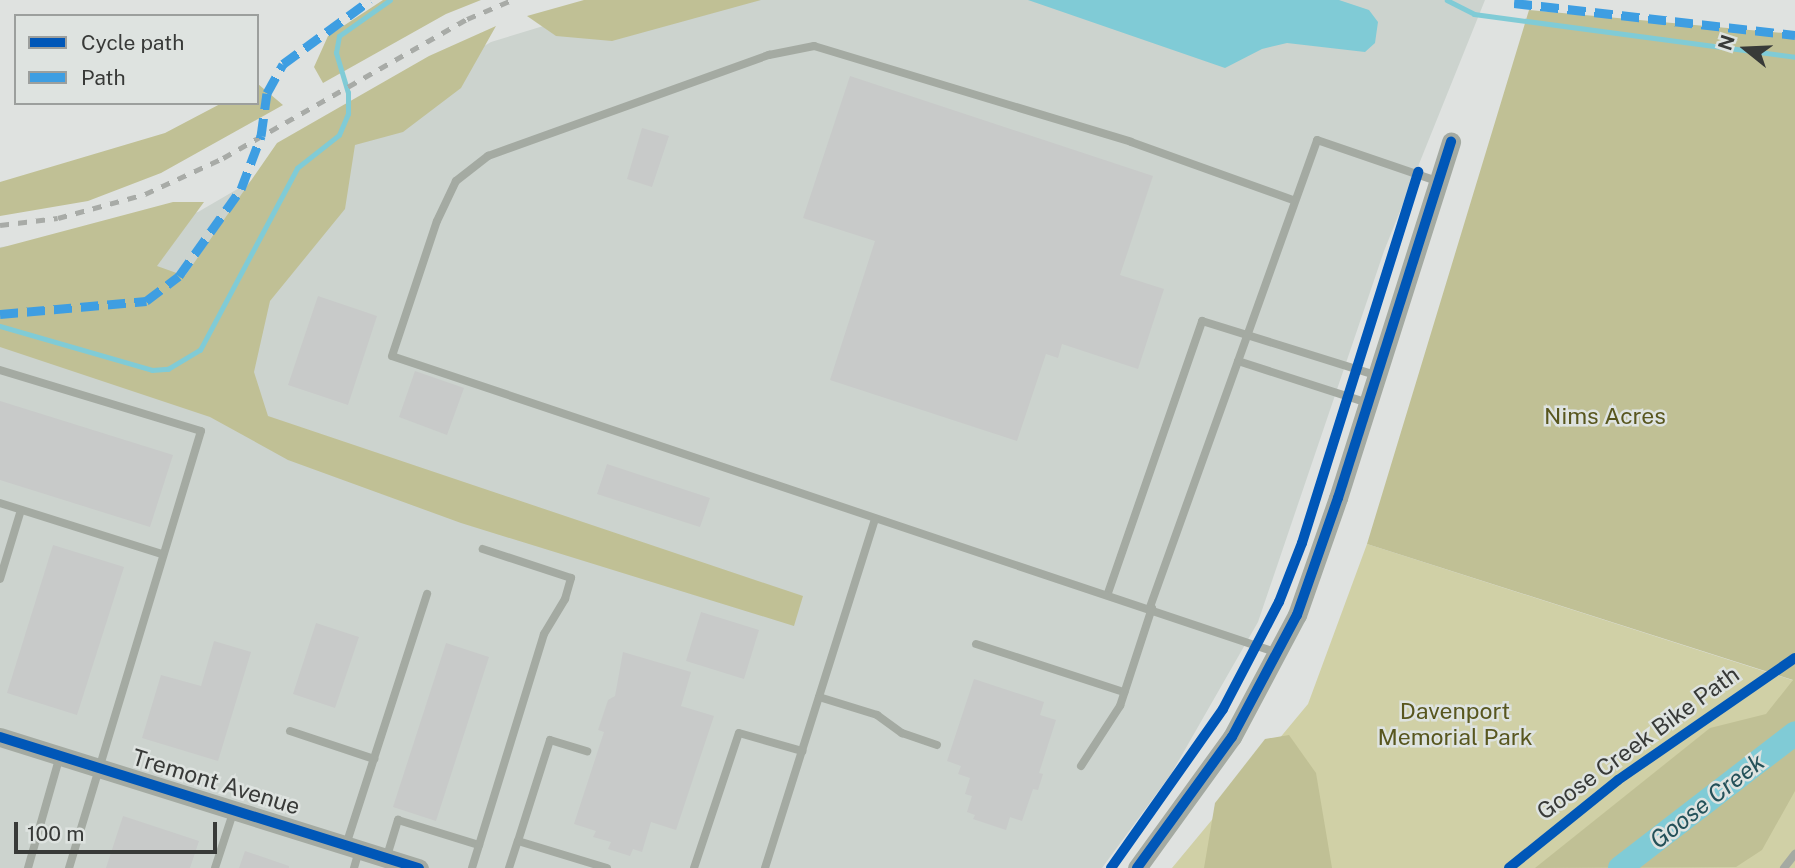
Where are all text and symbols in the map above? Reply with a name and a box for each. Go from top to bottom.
legend [14,14,259,105]
north arrow [1711,14,1781,84]
text: Cycle path [81,30,184,55]
text: N [1713,32,1739,53]
text: Path [81,65,126,90]
park label: Nims Acres [1544,402,1666,430]
street label: Goose Creek Bike Path [1531,660,1745,826]
park label: Davenport Memorial Park [1377,697,1533,751]
street label: Tremont Avenue [129,743,303,821]
water label: Goose Creek [1644,747,1770,855]
scale bar [18,808,220,852]
text: 100 m [27,821,84,846]

